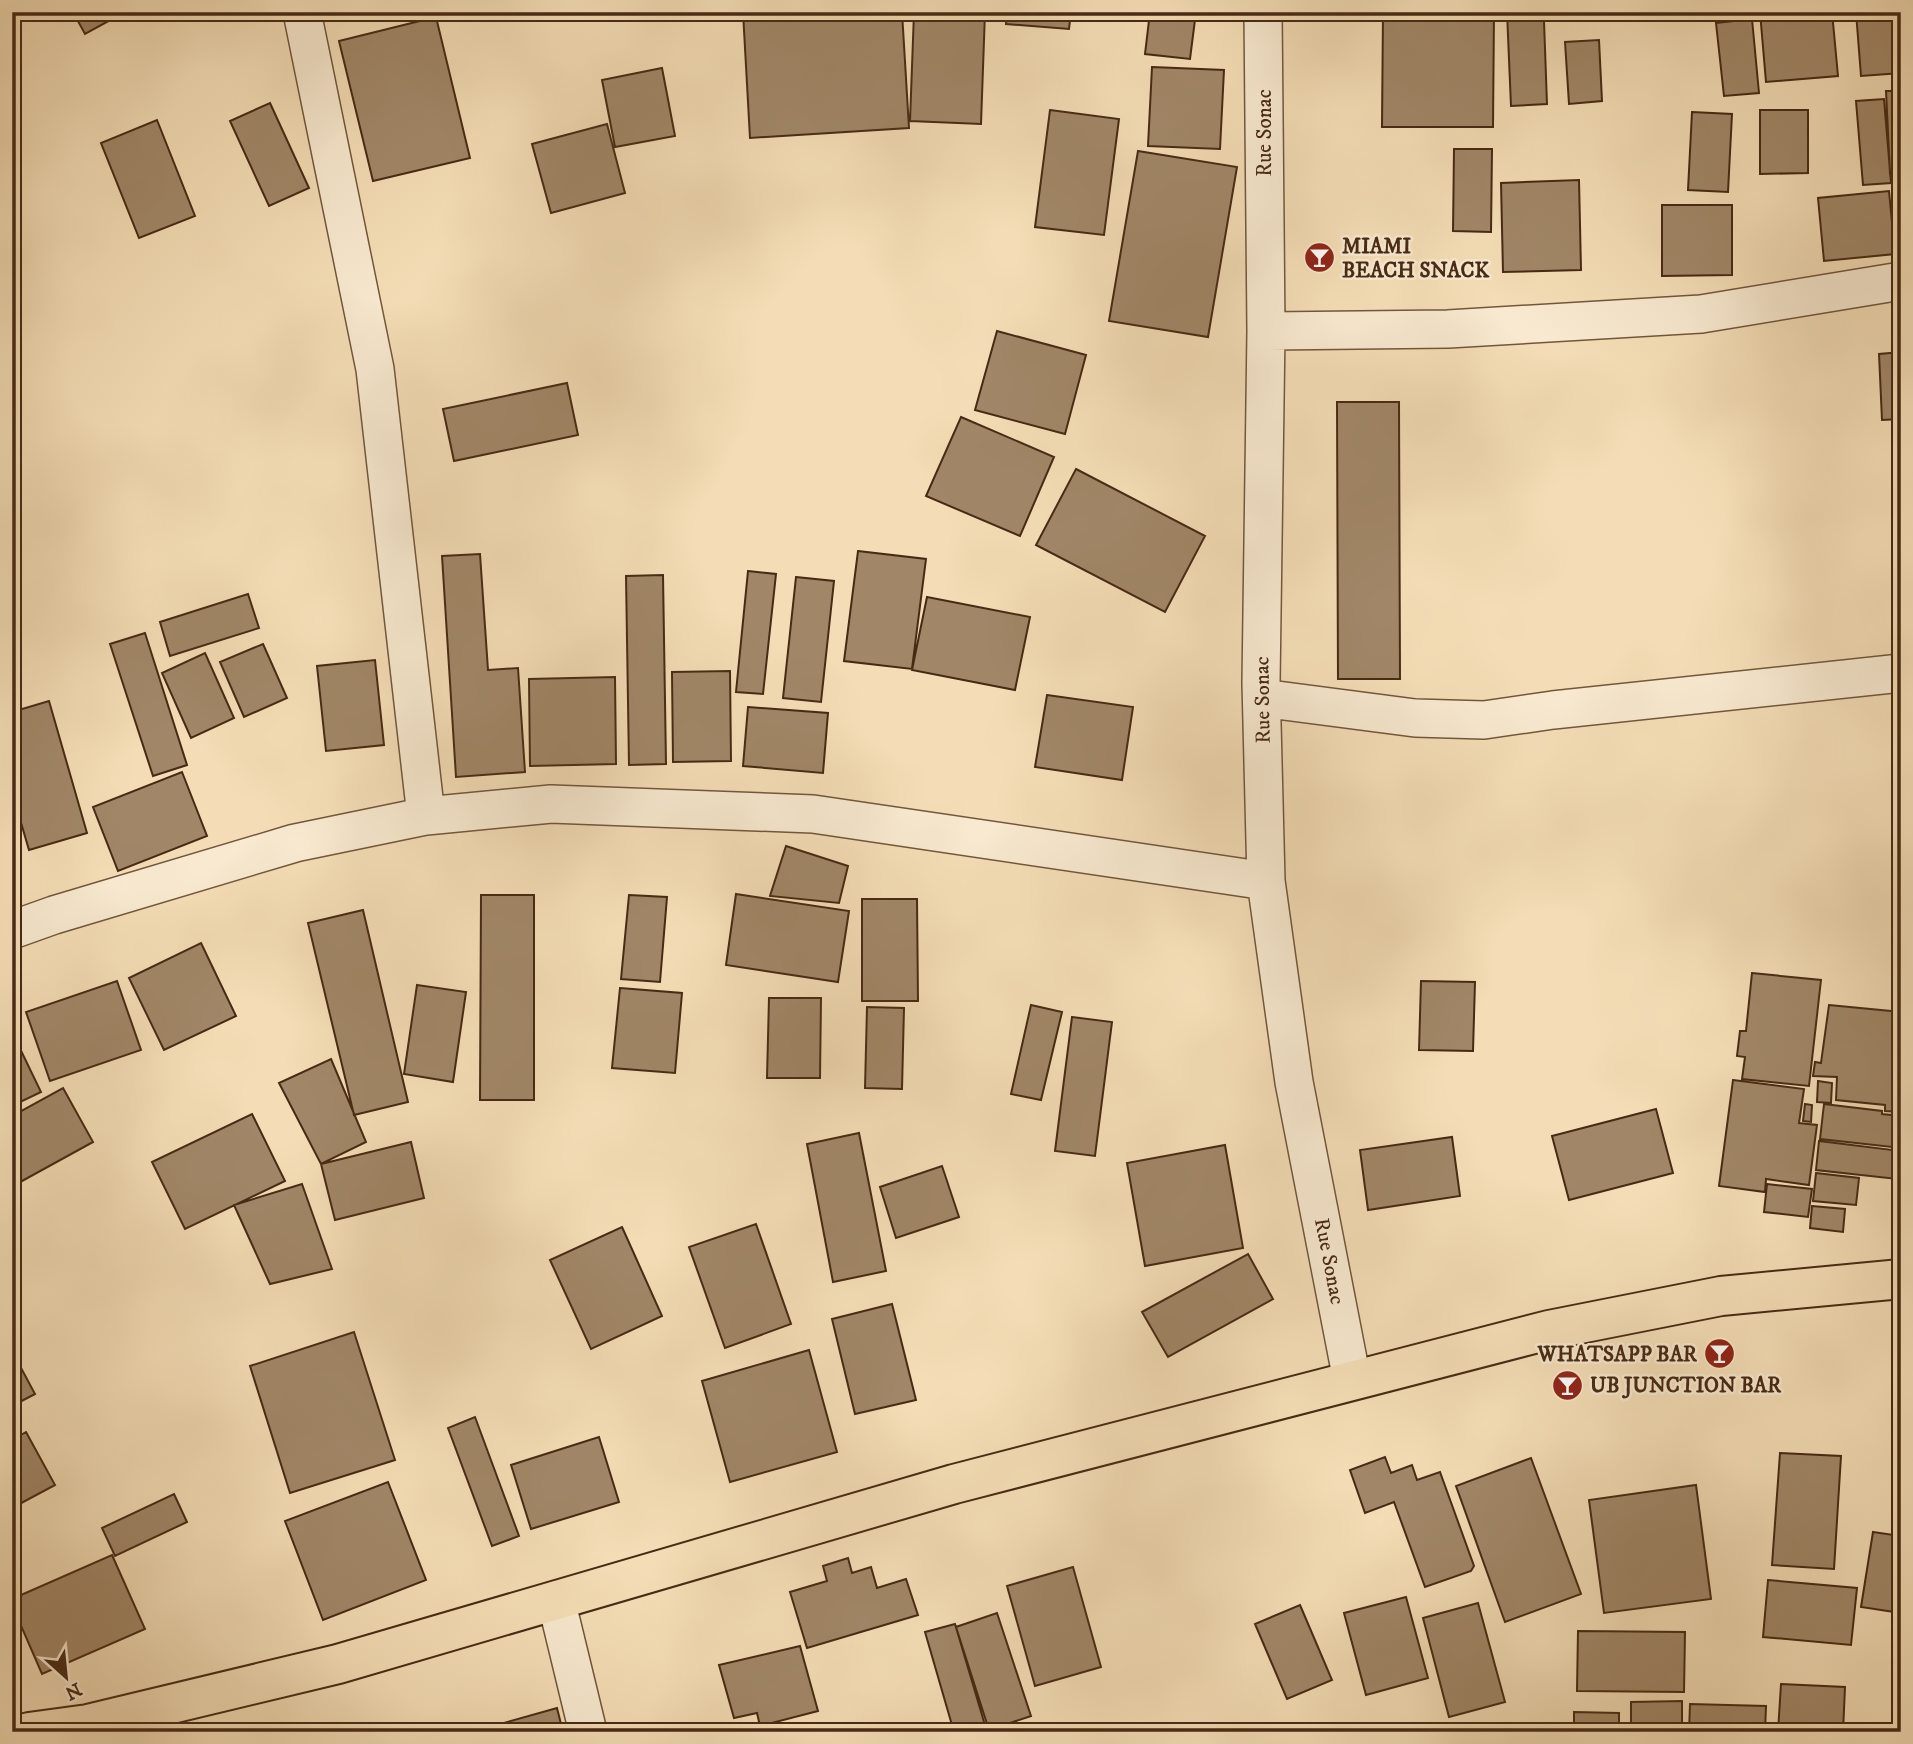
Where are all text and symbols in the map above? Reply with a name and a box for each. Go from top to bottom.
street label: Rue Sonac [1252,89,1278,177]
place label: MIAMI BEACH SNACK [1342,234,1490,284]
bar icon: MIAMI BEACH SNACK [1302,241,1336,275]
street label: Rue Sonac [1249,656,1277,744]
street label: Rue Sonac [1308,1216,1350,1307]
bar icon: WHATSAPP BAR [1703,1337,1737,1371]
place label: WHATSAPP BAR [1537,1342,1698,1368]
bar icon: UB JUNCTION BAR [1550,1368,1584,1402]
place label: UB JUNCTION BAR [1590,1373,1782,1399]
north arrow [32,1642,102,1712]
text: N [61,1677,85,1705]

